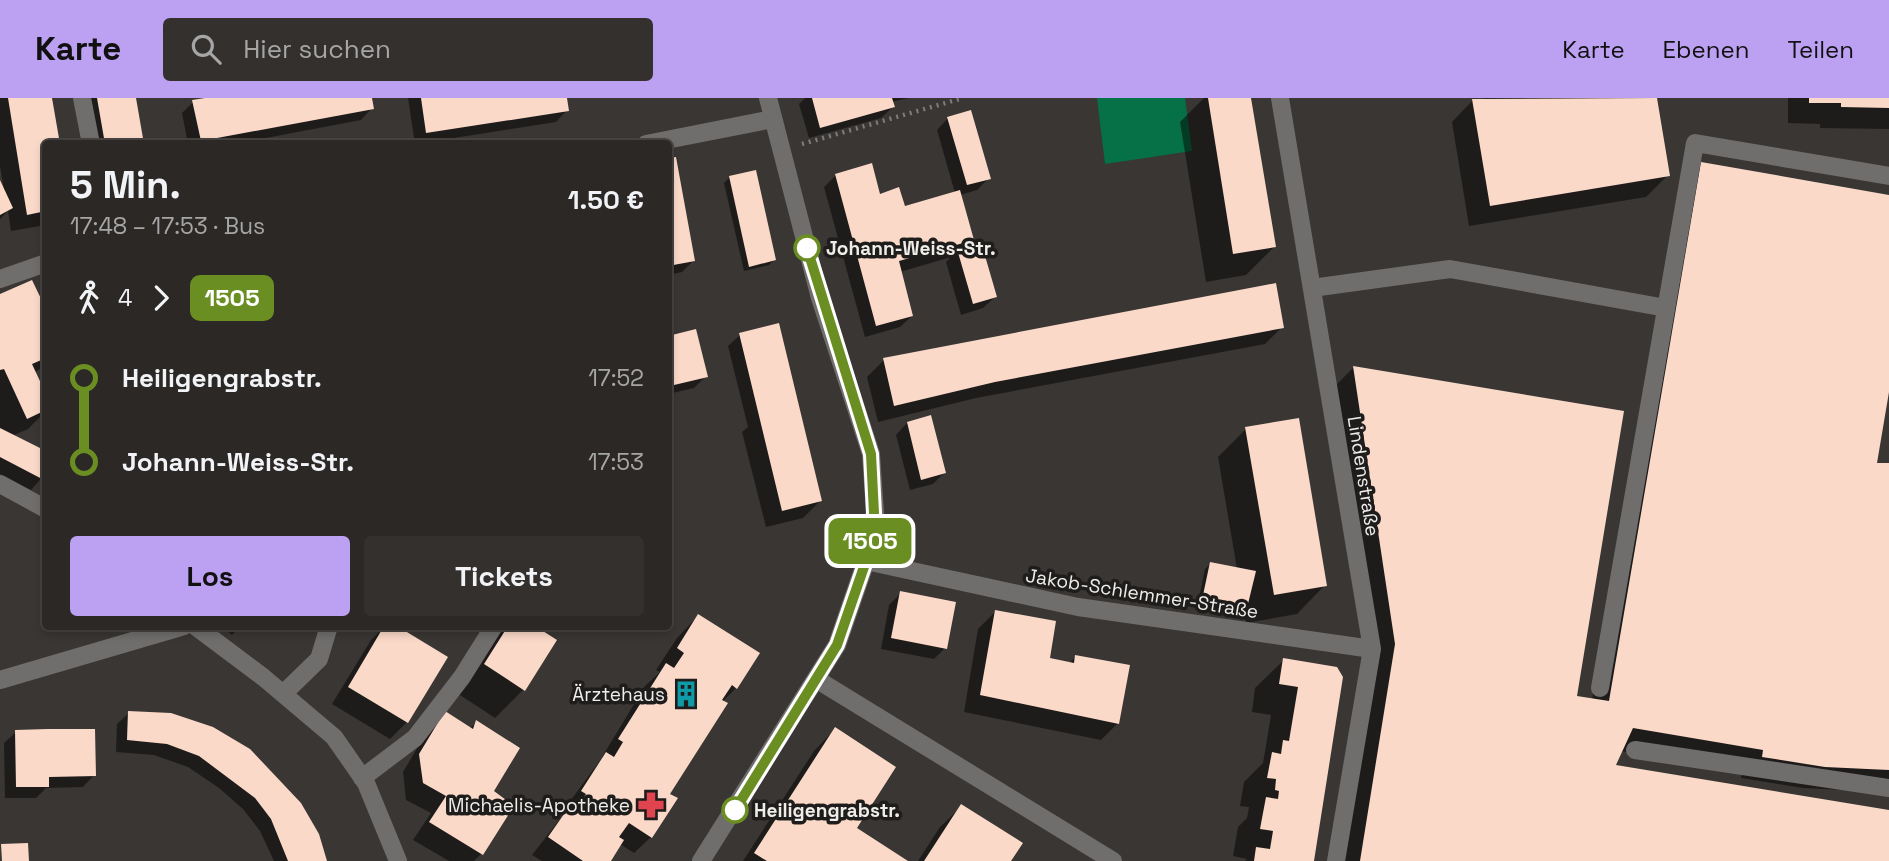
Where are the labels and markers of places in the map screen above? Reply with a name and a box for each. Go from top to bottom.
marker: Johann-Weiss-Str. [794,235,820,261]
place label: Johann-Weiss-Str. [826,236,996,261]
building icon: Ärztehaus [671,679,701,709]
place label: Ärztehaus [572,682,665,707]
pharmacy icon: Michaelis-Apotheke [636,790,666,820]
place label: Michaelis-Apotheke [448,793,630,818]
marker: Heiligengrabstr. [722,797,748,823]
place label: Heiligengrabstr. [754,798,900,823]

